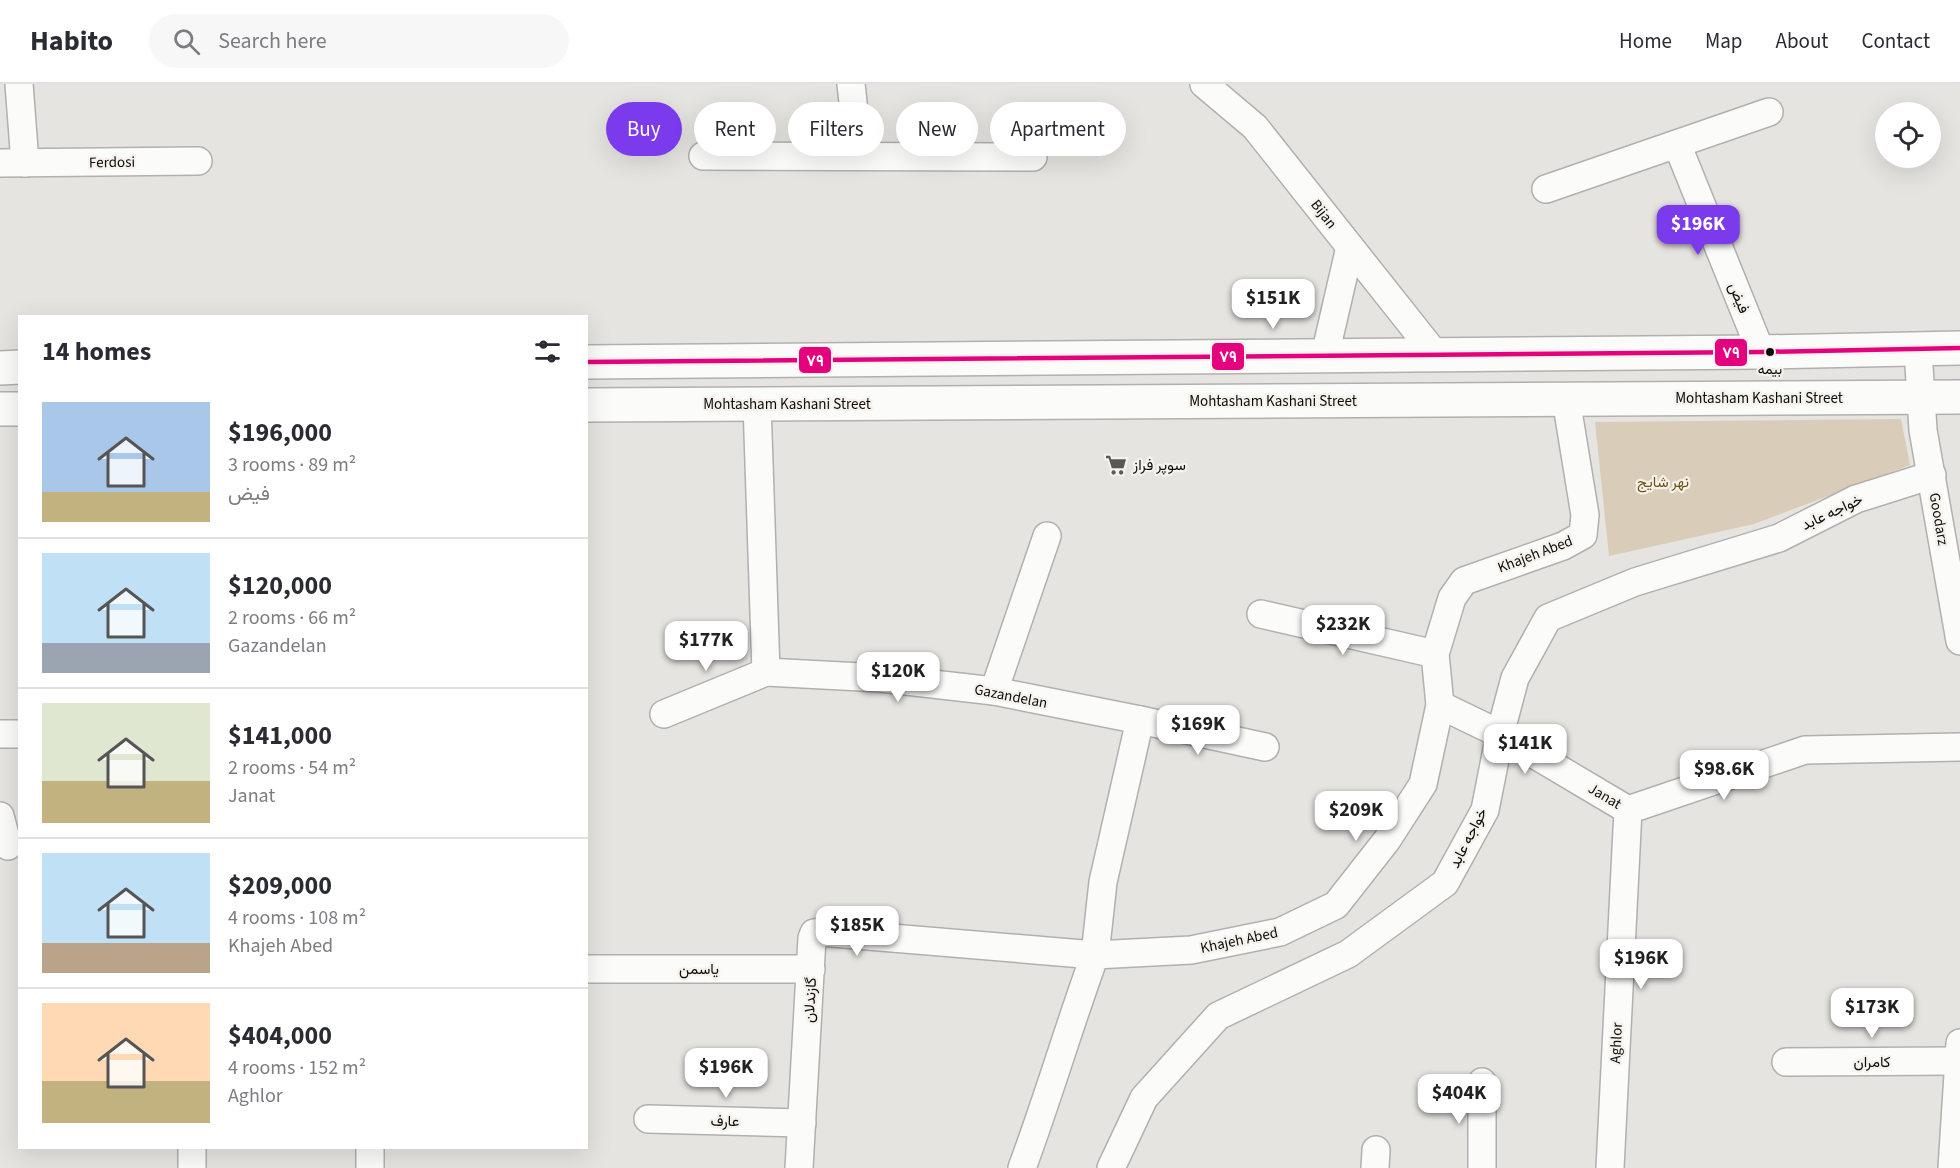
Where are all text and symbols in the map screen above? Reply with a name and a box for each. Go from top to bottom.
search box [149,14,569,68]
text: Habito [30,21,113,61]
icon: search [170,25,203,58]
text: Search here [218,25,327,57]
text: Home [1619,26,1672,56]
text: Map [1705,26,1743,56]
text: About [1776,26,1828,56]
text: Contact [1861,26,1930,56]
chip: Buy [606,102,682,156]
chip: Rent [694,102,776,156]
chip: Filters [788,102,884,156]
chip: New [896,102,978,156]
chip: Apartment [990,102,1126,156]
map controls [1875,102,1941,168]
button: locate [1875,102,1941,168]
street label: Ferdosi [89,152,135,173]
street label: Bijan [1305,195,1342,233]
pin: $196K [1656,205,1740,256]
text: $196K [1671,210,1725,238]
pin: $151K [1231,279,1315,330]
street label: فیض [1723,280,1754,317]
text: $151K [1246,284,1300,312]
text: 14 homes [42,333,151,370]
icon: filters [531,335,564,368]
line badge: ۷۹ [1714,338,1748,367]
line badge: ۷۹ [1211,342,1245,371]
text: ۷۹ [1722,342,1740,364]
line badge: ۷۹ [798,346,832,374]
text: ۷۹ [1219,346,1237,368]
marker: بیمه [1764,346,1776,358]
text: ۷۹ [806,350,824,372]
place label: بیمه [1758,360,1782,380]
street label: Mohtasham Kashani Street [1675,388,1843,409]
street label: Mohtasham Kashani Street [1189,391,1357,412]
street label: Mohtasham Kashani Street [703,394,871,415]
text: $196,000 [228,414,332,451]
icon: home [90,426,162,498]
text: 3 rooms · 89 m² [228,451,356,479]
supermarket icon: سوپر فراز [1104,453,1128,477]
place label: سوپر فراز [1132,455,1186,476]
park label: نهر شایج [1637,472,1689,493]
text: فیض [228,480,270,508]
street label: خواجه عابد [1798,489,1866,536]
street label: Goodarz [1924,491,1953,547]
street label: Khajeh Abed [1495,531,1576,578]
text: $120,000 [228,567,332,604]
icon: home [90,577,162,649]
text: 2 rooms · 66 m² [228,604,356,632]
pin: $232K [1301,605,1385,656]
text: $232K [1316,610,1370,638]
pin: $177K [664,621,748,672]
text: $177K [679,626,733,654]
text: Gazandelan [228,632,327,660]
pin: $120K [856,652,940,703]
text: $120K [871,657,925,685]
street label: Gazandelan [973,679,1049,714]
pin: $169K [1156,705,1240,756]
text: $169K [1171,710,1225,738]
text: $141,000 [228,717,332,754]
pin: $141K [1483,724,1567,775]
icon: home [90,727,162,799]
text: $141K [1498,729,1552,757]
pin: $98.6K [1675,750,1773,801]
text: 2 rooms · 54 m² [228,754,356,782]
text: $98.6K [1694,755,1754,783]
street label: Janat [1584,778,1625,815]
text: Janat [228,782,275,810]
pin: $209K [1314,791,1398,842]
text: $209K [1329,796,1383,824]
street label: خواجه عابد [1444,804,1493,872]
text: $209,000 [228,867,332,904]
icon: home [90,877,162,949]
text: 4 rooms · 108 m² [228,904,366,932]
pin: $185K [815,906,899,957]
text: $185K [830,911,884,939]
street label: Khajeh Abed [1198,922,1280,959]
text: Khajeh Abed [228,932,333,960]
pin: $196K [1599,939,1683,990]
text: $196K [1614,944,1668,972]
street label: یاسمن [679,959,719,980]
street label: گازندلان [799,976,822,1023]
pin: $173K [1830,988,1914,1039]
text: $173K [1845,993,1899,1021]
text: $404,000 [228,1017,332,1054]
street label: Aghlor [1605,1021,1628,1064]
icon: home [90,1027,162,1099]
pin: $196K [684,1048,768,1099]
street label: کامران [1854,1052,1891,1073]
text: $196K [699,1053,753,1081]
text: 4 rooms · 152 m² [228,1054,366,1082]
pin: $404K [1417,1074,1501,1125]
text: $404K [1432,1079,1486,1107]
text: Aghlor [228,1082,283,1110]
street label: عارف [710,1111,740,1132]

